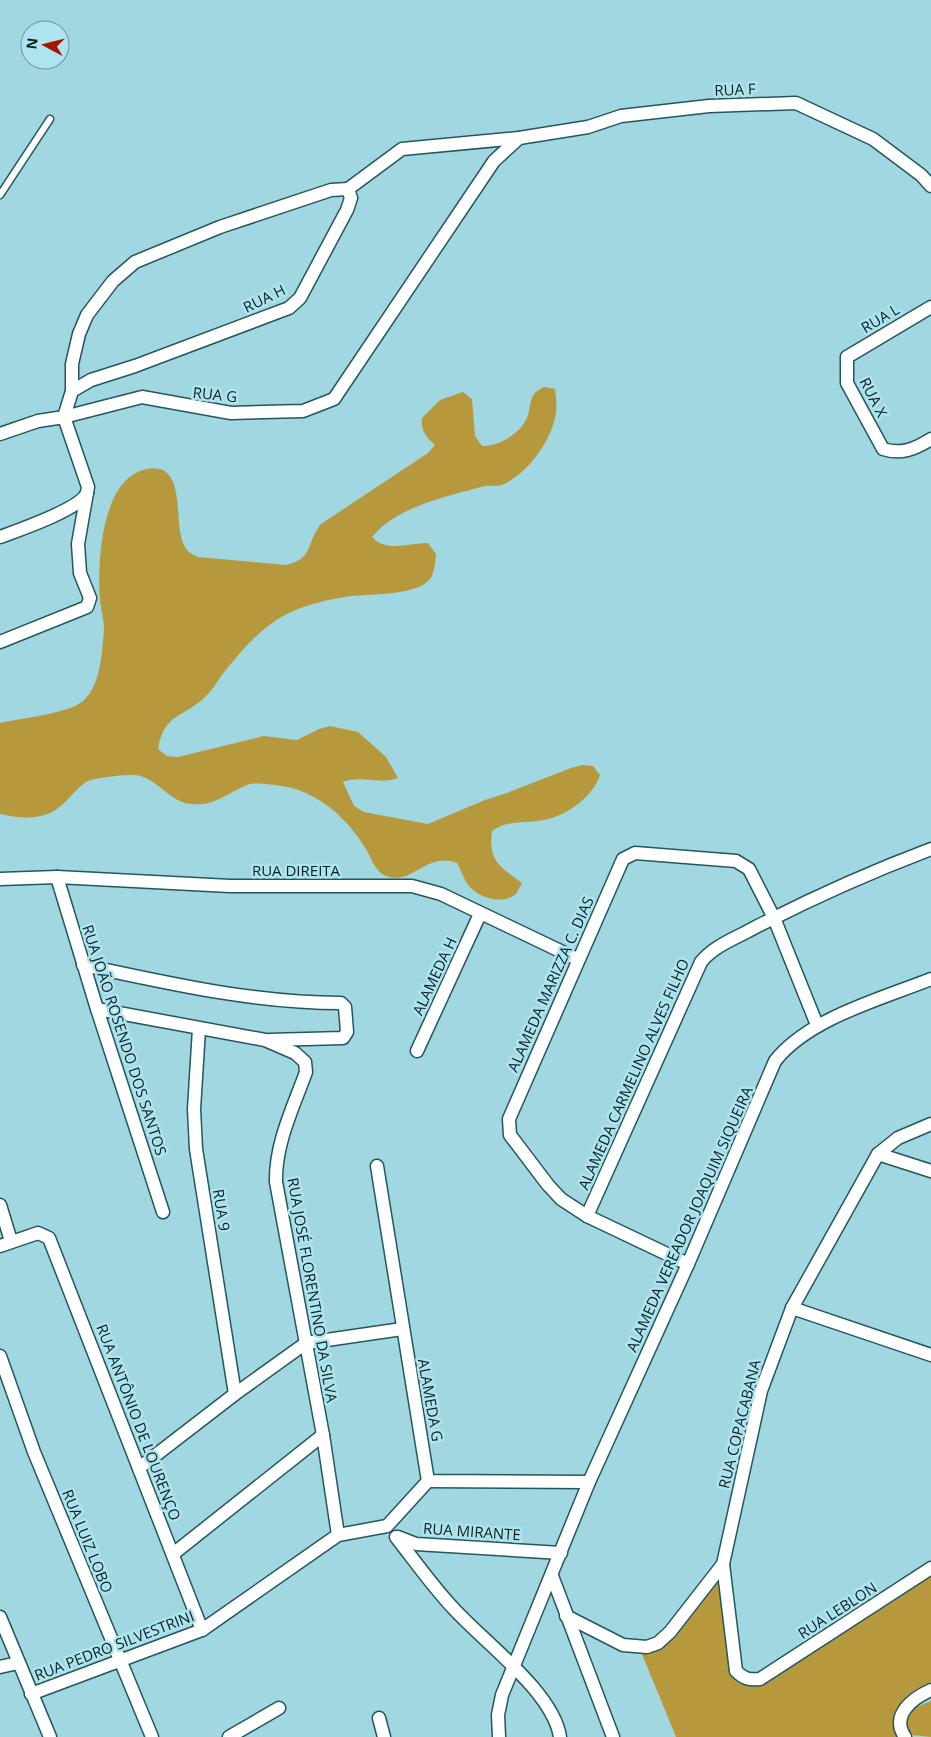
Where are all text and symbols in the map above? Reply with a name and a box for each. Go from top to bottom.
north arrow [20,20,70,70]
text: N [21,37,42,50]
street label: RUA F [714,78,756,100]
street label: RUA H [240,279,288,317]
street label: RUA L [857,299,903,337]
street label: RUA X [855,374,893,421]
street label: RUA G [192,382,238,406]
street label: RUA DIREITA [252,860,341,880]
street label: ALAMEDA MARIZZA C. DIAS [502,893,598,1075]
street label: RUA JOÃO ROSENDO DOS SANTOS [78,922,172,1158]
street label: ALAMEDA H [407,934,461,1018]
street label: ALAMEDA CARMELINO ALVES FILHO [573,955,693,1193]
street label: ALAMEDA VEREADOR JOAQUIM SIQUEIRA [621,1083,757,1355]
street label: RUA JOSÉ FLORENTINO DA SILVA [283,1176,343,1405]
street label: RUA 9 [209,1188,235,1232]
street label: RUA ANTÔNIO DE LOURENÇO [92,1321,186,1523]
street label: ALAMEDA G [414,1357,448,1443]
street label: RUA COPACABANA [713,1357,765,1491]
street label: RUA LUIZ LOBO [58,1486,118,1596]
street label: RUA MIRANTE [422,1518,522,1544]
street label: RUA LEBLON [794,1577,880,1643]
street label: RUA PEDRO SILVESTRINI [31,1605,197,1685]

